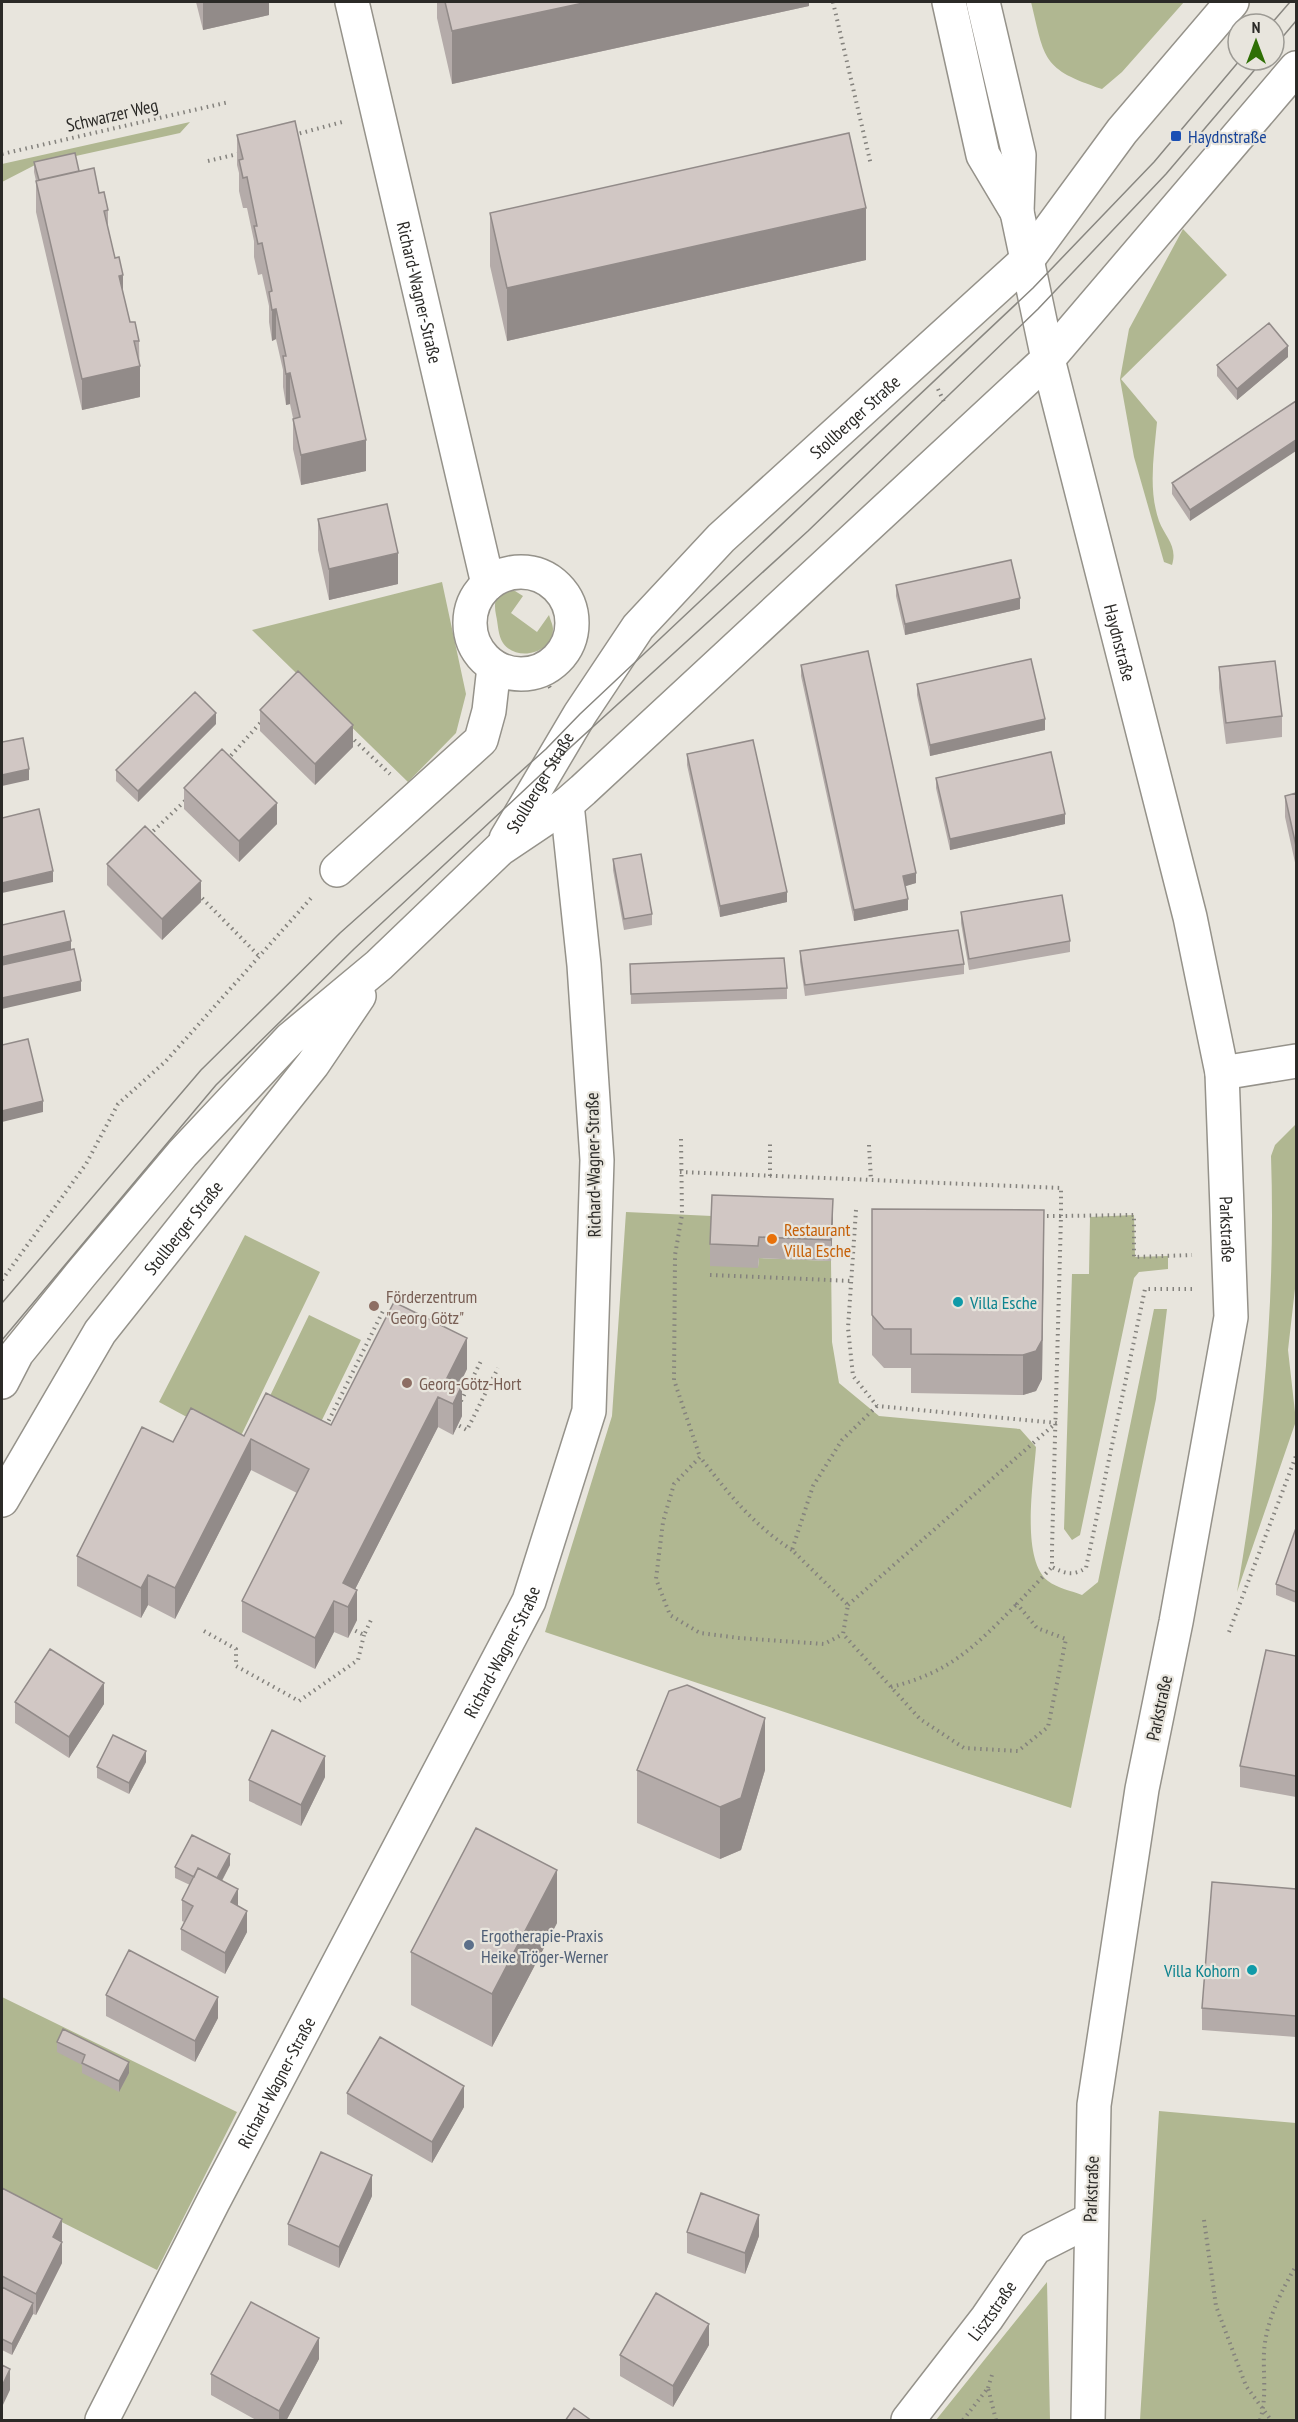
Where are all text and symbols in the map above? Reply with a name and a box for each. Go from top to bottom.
north arrow [1226,12,1286,72]
text: N [1252,17,1260,37]
street label: Schwarzer Weg [64,93,160,137]
place label: Haydnstraße [1188,125,1267,148]
marker: Haydnstraße [1169,129,1183,143]
street label: Richard-Wagner-Straße [392,219,448,365]
street label: Stollberger Straße [805,370,904,463]
street label: Haydnstraße [1099,602,1141,684]
street label: Stollberger Straße [501,727,579,837]
street label: Richard-Wagner-Straße [580,1092,606,1238]
street label: Stollberger Straße [139,1176,228,1279]
street label: Parkstraße [1215,1196,1240,1263]
place label: Restaurant Villa Esche [783,1218,851,1262]
marker: Restaurant Villa Esche [765,1232,779,1246]
place label: Förderzentrum "Georg Götz" [386,1285,477,1329]
place label: Villa Esche [969,1291,1037,1314]
marker: Villa Esche [951,1295,965,1309]
marker: Förderzentrum "Georg Götz" [367,1299,381,1313]
place label: Georg-Götz-Hort [419,1372,521,1395]
marker: Georg-Götz-Hort [400,1376,414,1390]
street label: Richard-Wagner-Straße [458,1583,544,1722]
street label: Parkstraße [1141,1673,1177,1743]
place label: Ergotherapie-Praxis Heike Tröger-Werner [481,1924,608,1968]
marker: Ergotherapie-Praxis Heike Tröger-Werner [462,1938,476,1952]
place label: Villa Kohorn [1163,1959,1240,1982]
marker: Villa Kohorn [1245,1963,1259,1977]
street label: Richard-Wagner-Straße [232,2013,320,2152]
street label: Parkstraße [1078,2156,1104,2222]
street label: Lisztstraße [962,2276,1021,2345]

